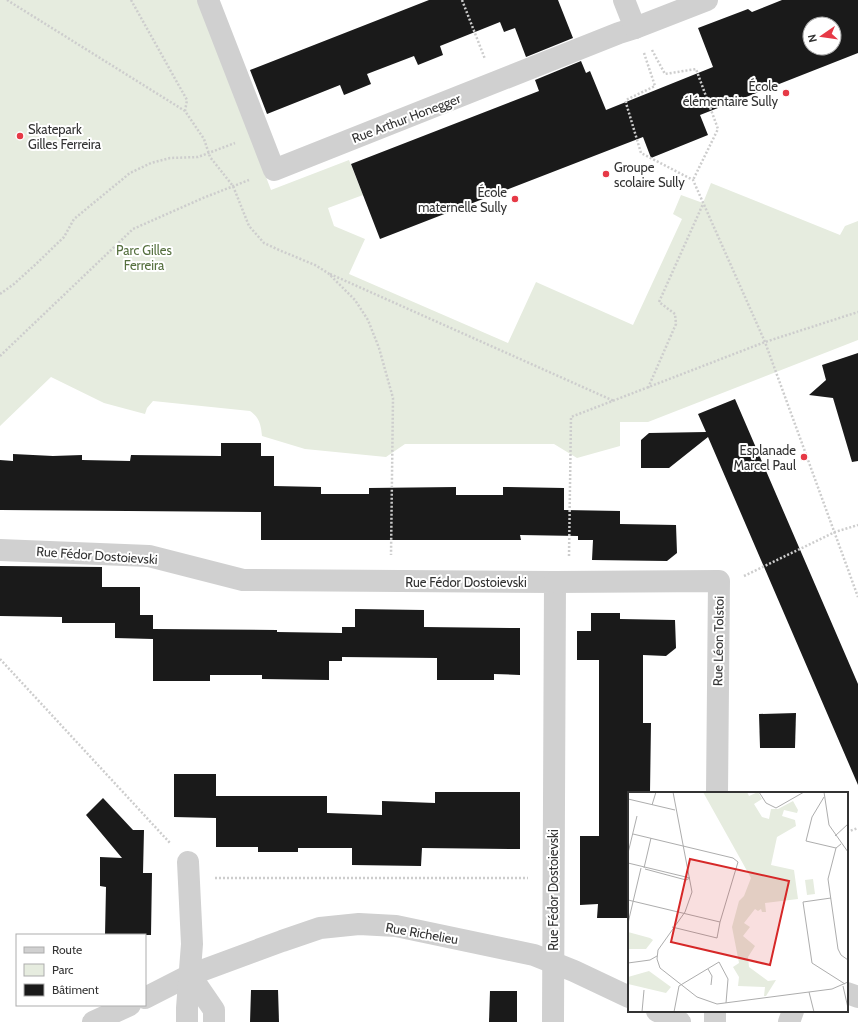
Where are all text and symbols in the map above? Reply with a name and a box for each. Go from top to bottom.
north arrow [802,16,842,56]
text: N [805,33,820,44]
place label: École élémentaire Sully [683,77,778,109]
marker: École élémentaire Sully [781,88,791,98]
street label: Rue Arthur Honegger [349,90,463,146]
place label: Skatepark Gilles Ferreira [28,121,102,152]
marker: Skatepark Gilles Ferreira [15,131,25,141]
place label: Groupe scolaire Sully [614,159,685,190]
marker: Groupe scolaire Sully [601,169,611,179]
place label: École maternelle Sully [418,183,507,215]
marker: École maternelle Sully [510,194,520,204]
park label: Parc Gilles Ferreira [116,242,173,273]
place label: Esplanade Marcel Paul [734,442,796,473]
marker: Esplanade Marcel Paul [799,452,809,462]
street label: Rue Fédor Dostoievski [36,543,158,567]
street label: Rue Fédor Dostoievski [405,574,527,590]
street label: Rue Léon Tolstoi [709,596,727,686]
inset map [628,792,848,1012]
street label: Rue Fédor Dostoievski [545,829,561,951]
street label: Rue Richelieu [384,919,460,947]
legend [16,934,146,1006]
text: Route [52,942,82,957]
text: Parc [52,962,74,977]
text: Bâtiment [52,982,99,997]

